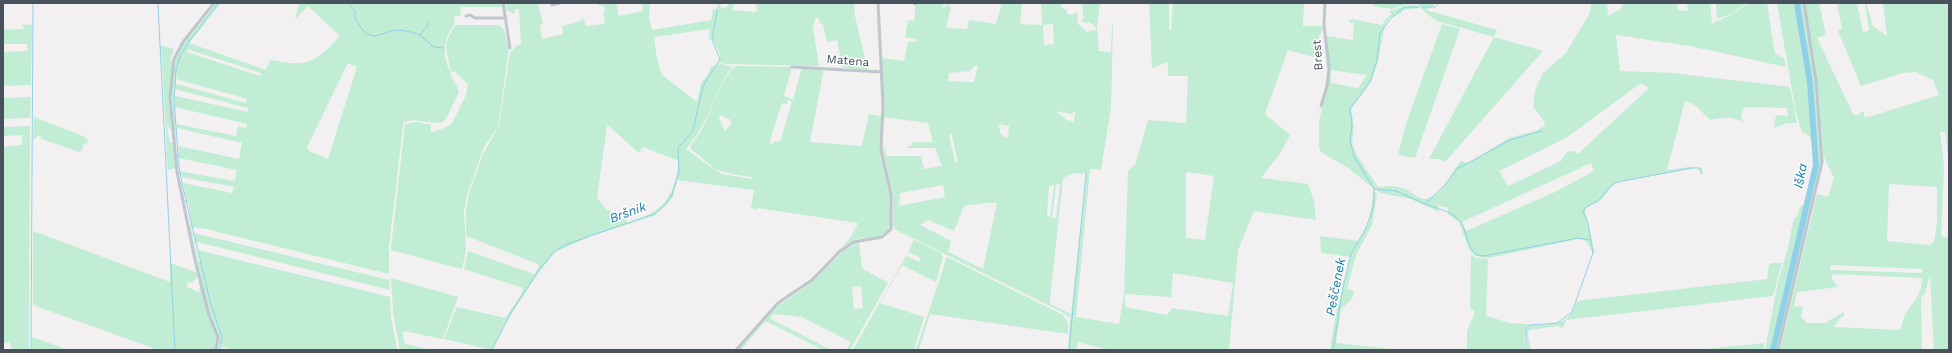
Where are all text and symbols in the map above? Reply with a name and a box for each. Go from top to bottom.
street label: Brest [1310,39,1326,71]
street label: Matena [826,52,870,70]
water label: Iška [1791,162,1811,190]
water label: Bršnik [607,199,649,227]
water label: Peščenek [1323,257,1349,317]

